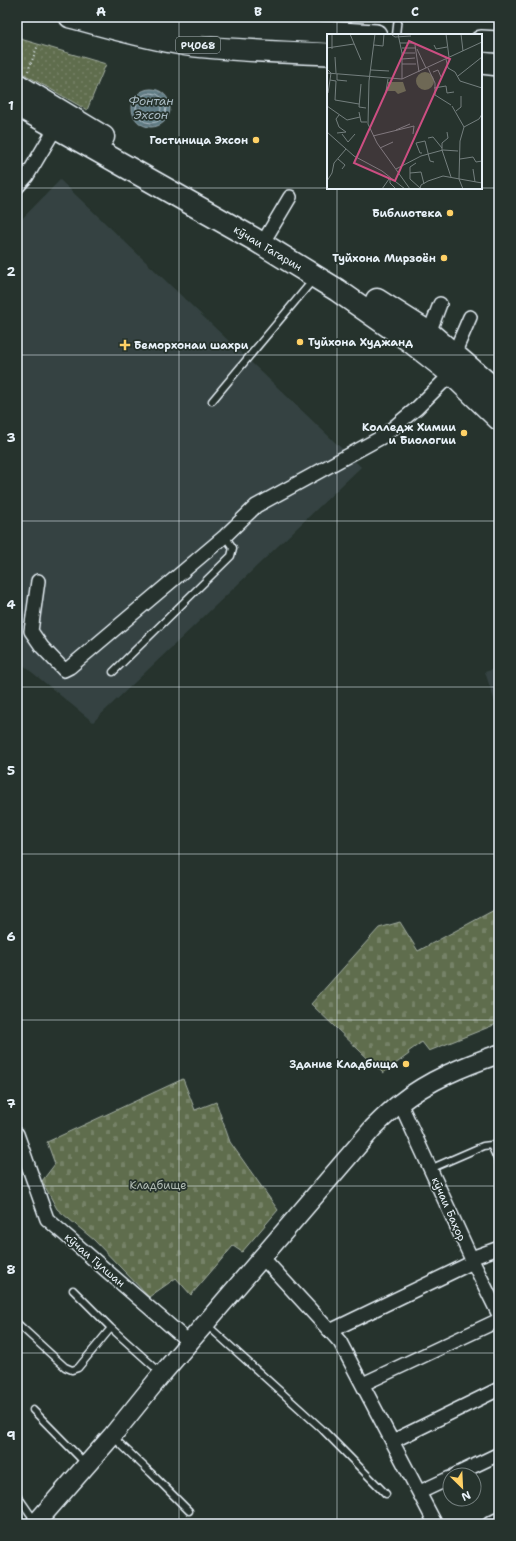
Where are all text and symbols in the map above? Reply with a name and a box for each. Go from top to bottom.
text: A [96,3,106,20]
text: B [254,3,262,20]
text: C [411,3,419,20]
inset map [327,34,482,189]
road number: РҶ068 [176,37,220,53]
water label: Фонтан Эхсон [128,93,174,123]
text: 1 [8,97,14,114]
place label: Гостиница Эхсон [150,133,248,148]
marker: Гостиница Эхсон [251,135,261,145]
place label: Библиотека [372,206,442,221]
marker: Библиотека [445,208,455,218]
street label: кӯчаи Гагарин [231,222,305,275]
place label: Туйхона Мирзоён [332,251,436,266]
marker: Туйхона Мирзоён [439,253,449,263]
text: 2 [6,263,16,280]
place label: Туйхона Худжанд [308,335,413,350]
marker: Туйхона Худжанд [295,337,305,347]
place label: Беморхонаи шахри [134,338,249,353]
marker: Беморхонаи шахри [119,339,131,351]
place label: Колледж Химии и Биологии [362,420,456,448]
marker: Колледж Химии и Биологии [459,428,469,438]
text: 3 [6,429,16,446]
text: 4 [6,596,16,613]
text: 5 [7,762,15,779]
text: 6 [6,928,16,945]
place label: Здание Кладбища [290,1057,398,1072]
marker: Здание Кладбища [401,1059,411,1069]
text: 7 [6,1095,16,1112]
street label: кӯчаи Баҳор [428,1175,469,1244]
park label: Кладбище [130,1178,186,1193]
street label: кӯчаи Гулшан [61,1230,128,1291]
text: 8 [6,1261,16,1278]
text: 9 [6,1427,16,1444]
north arrow [442,1467,482,1507]
text: N [459,1487,473,1504]

